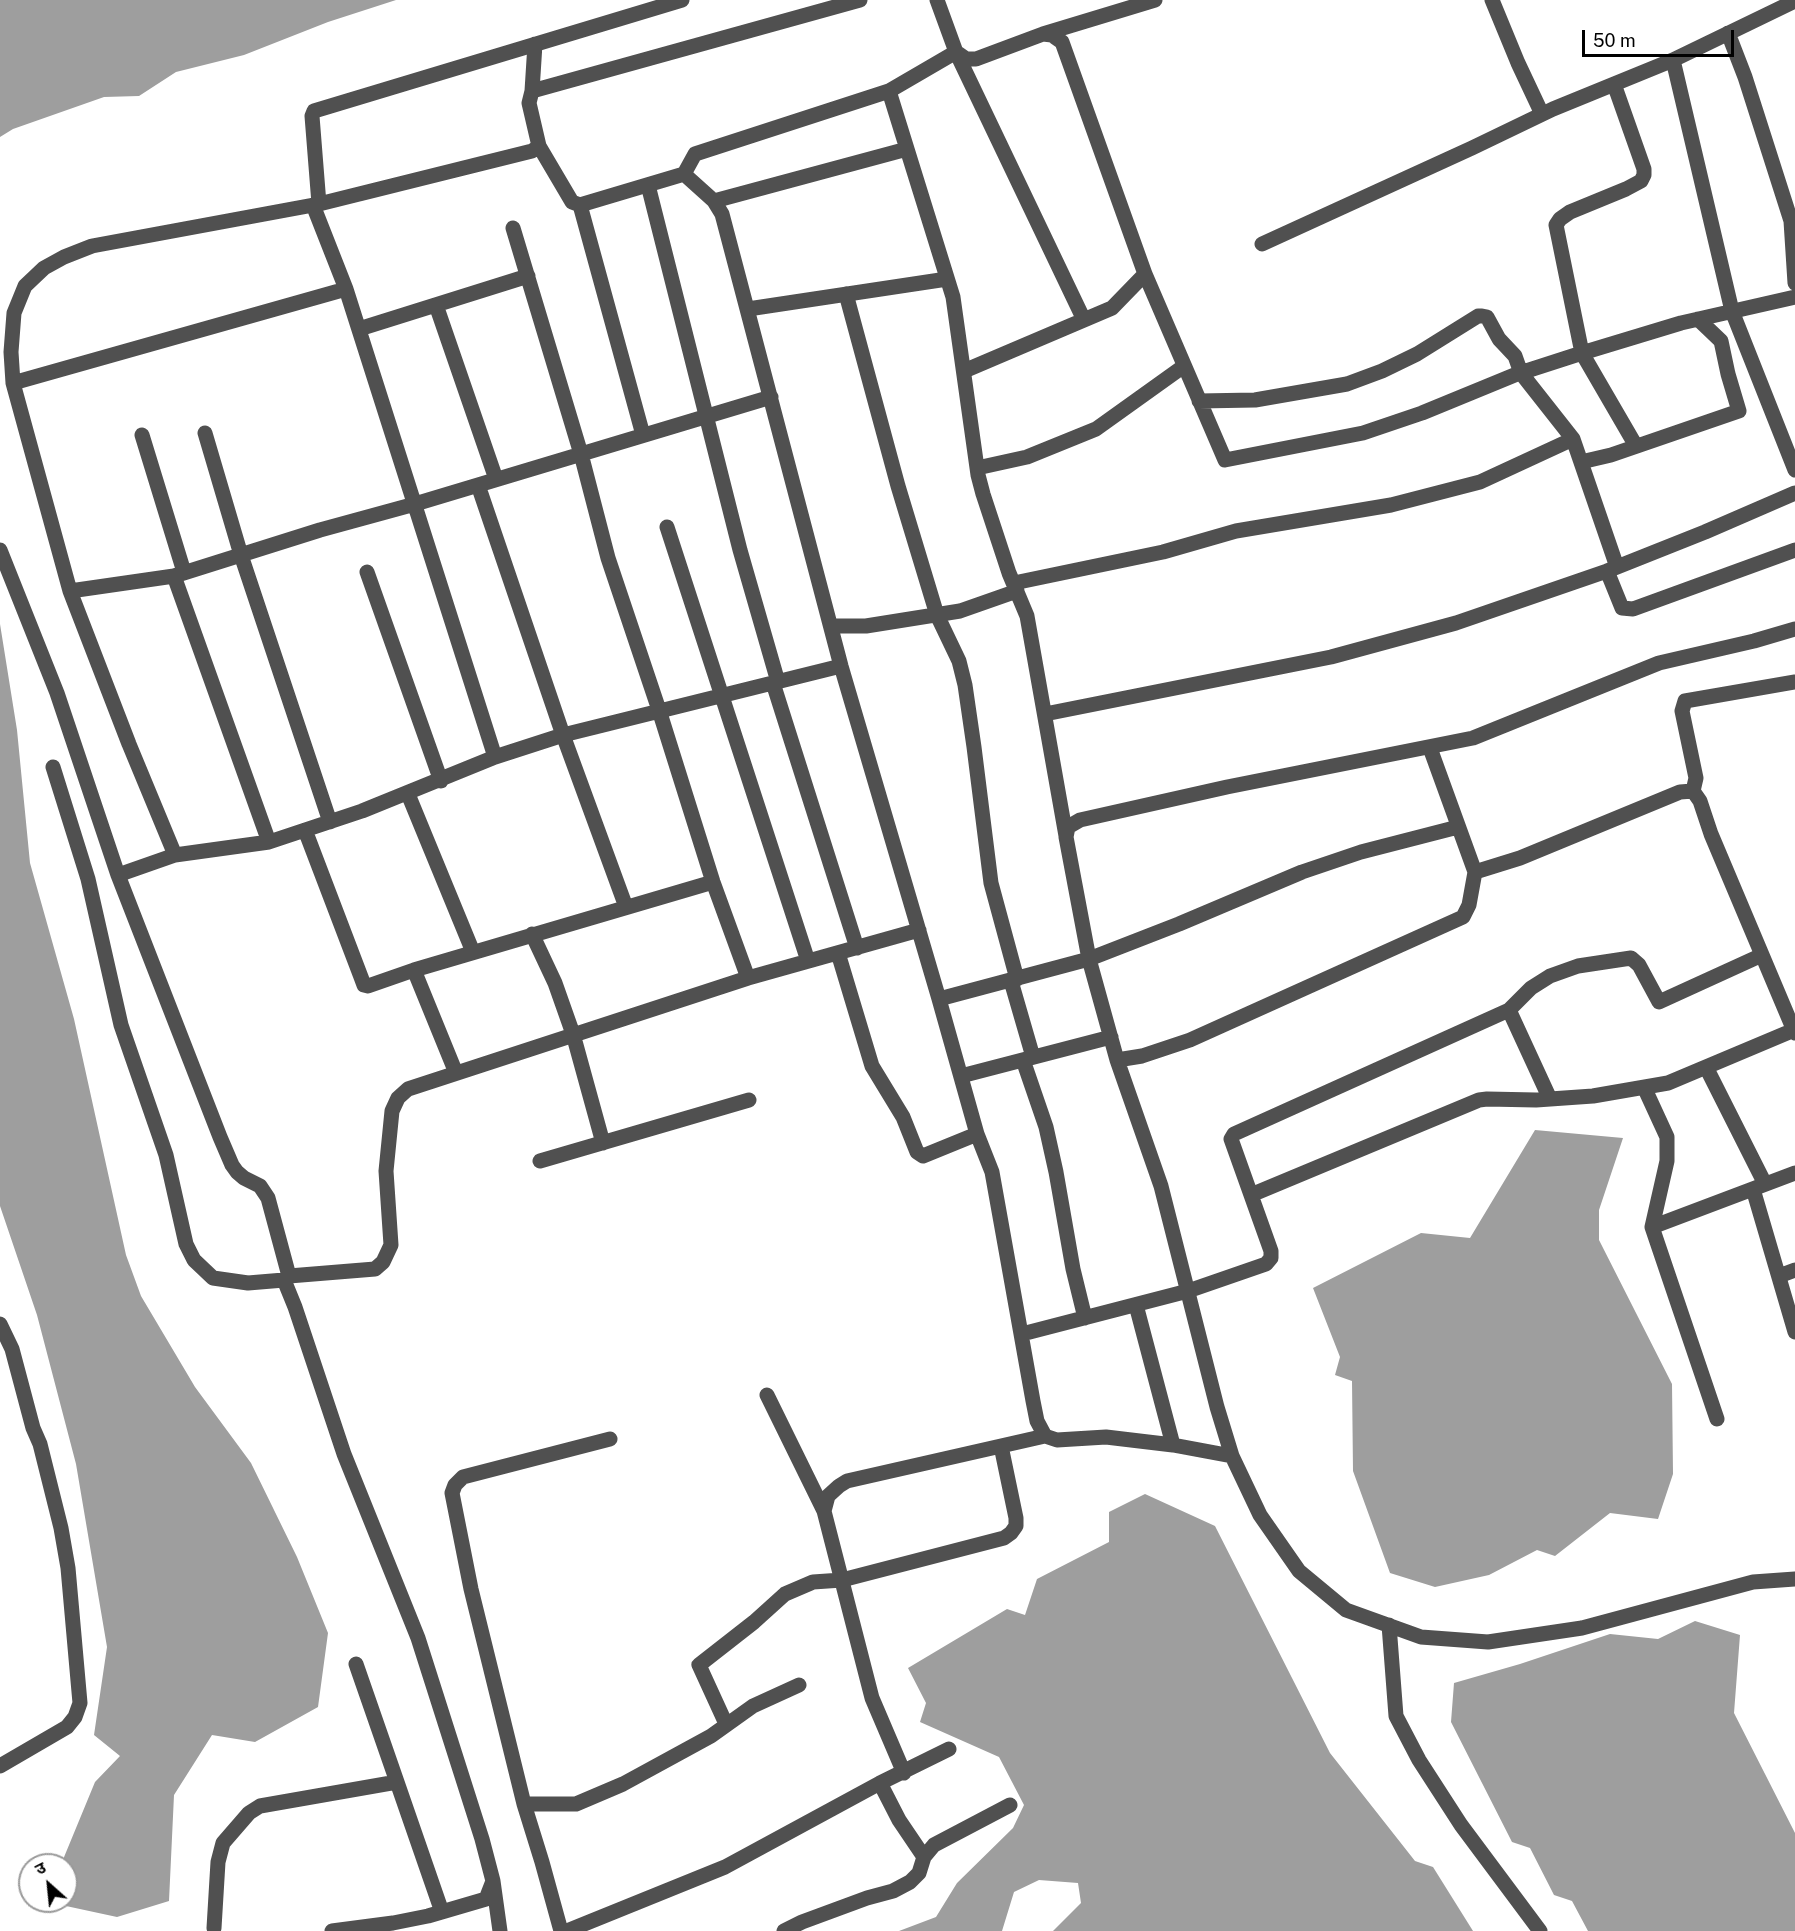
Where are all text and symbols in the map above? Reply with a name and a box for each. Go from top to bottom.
scale bar [1585,18,1736,56]
text: 50 m [1593,30,1636,51]
north arrow [18,1853,78,1913]
text: उ [32,1858,49,1879]

